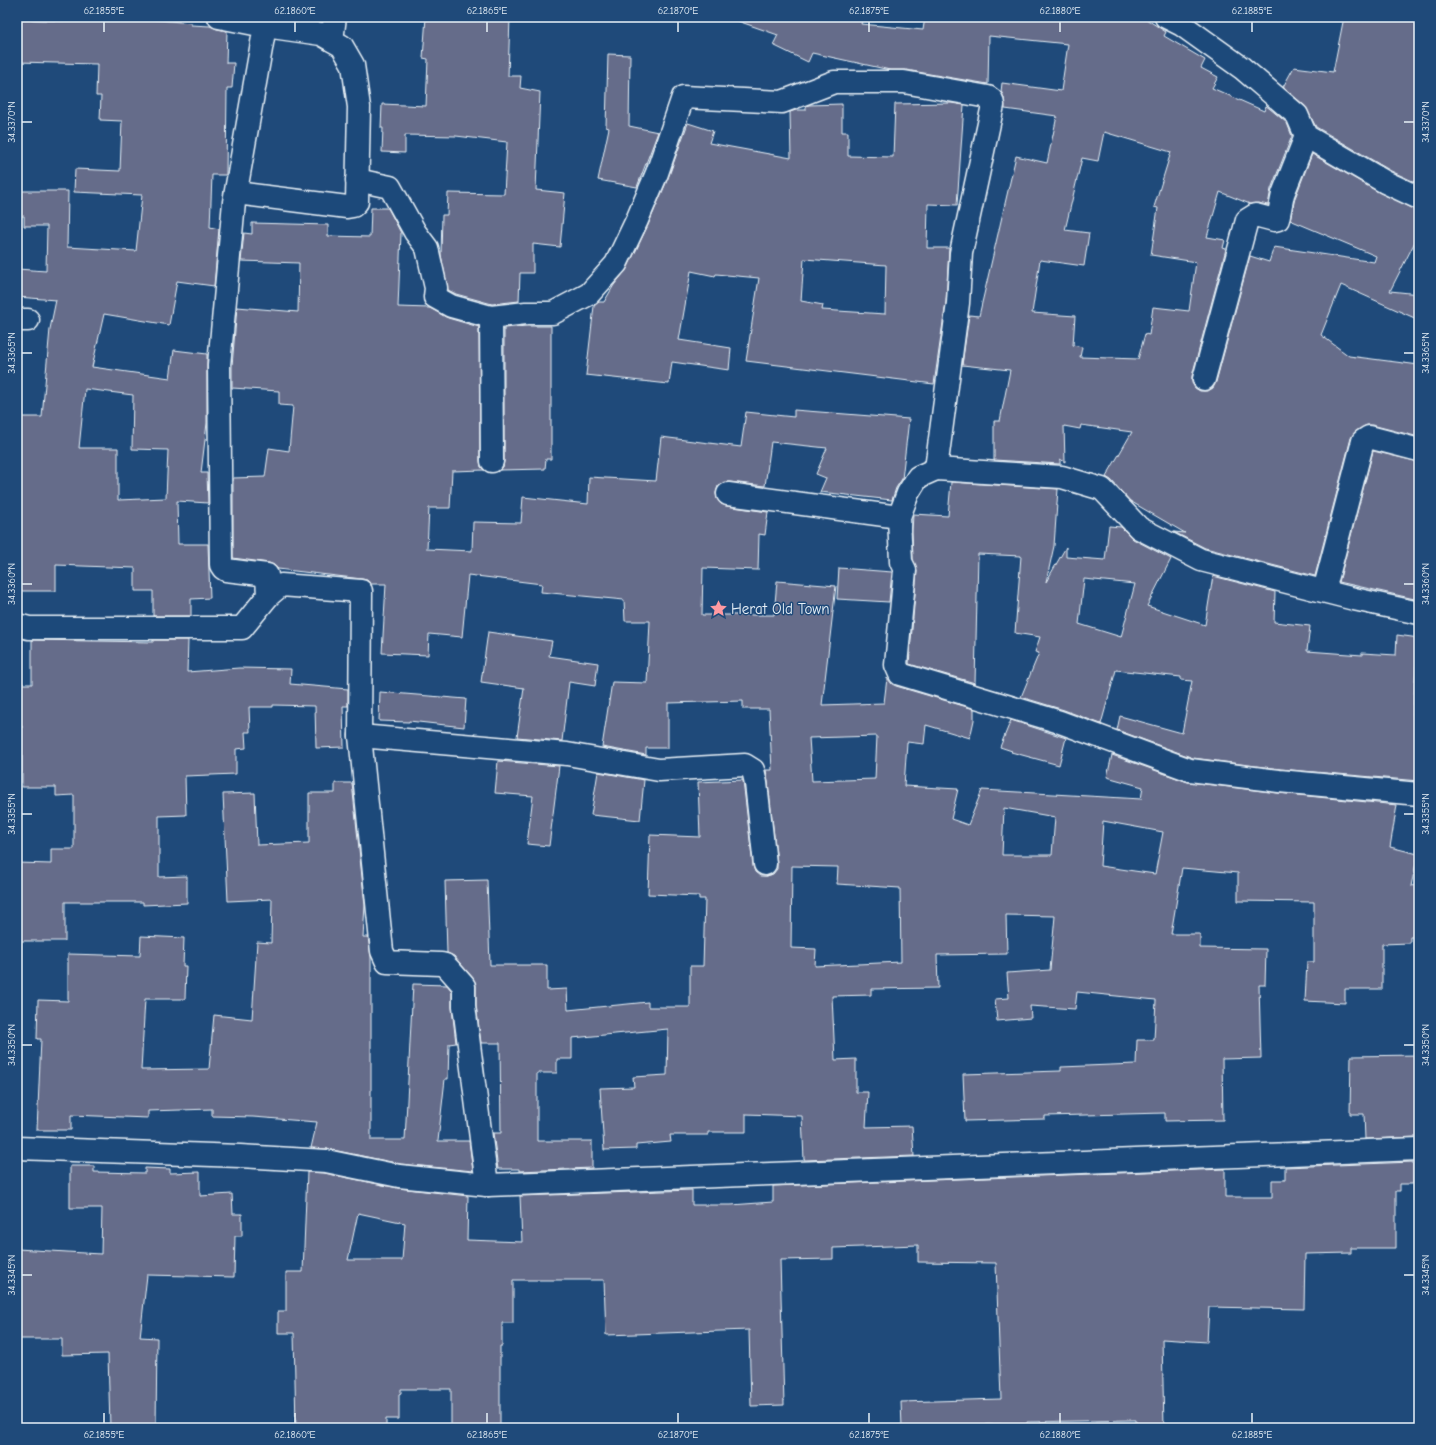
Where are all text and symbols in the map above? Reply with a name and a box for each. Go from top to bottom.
text: 62.1855°E [84,5,124,17]
text: 62.1860°E [274,5,316,17]
text: 62.1865°E [467,5,507,17]
text: 62.1870°E [658,5,698,17]
text: 62.1875°E [849,5,889,17]
text: 62.1880°E [1039,5,1081,17]
text: 62.1885°E [1232,5,1272,17]
text: 34.3370°N [6,101,18,143]
text: 34.3370°N [1420,101,1432,143]
text: 34.3365°N [6,332,18,374]
text: 34.3365°N [1420,332,1432,374]
text: 34.3360°N [6,563,18,605]
text: 34.3360°N [1420,563,1432,605]
place icon: Herat Old Town [708,599,728,619]
place label: Herat Old Town [731,600,829,618]
text: 34.3355°N [6,793,18,835]
text: 34.3355°N [1420,793,1432,835]
text: 34.3350°N [6,1024,18,1066]
text: 34.3350°N [1420,1024,1432,1066]
text: 34.3345°N [6,1255,18,1295]
text: 34.3345°N [1420,1255,1432,1295]
text: 62.1855°E [84,1429,124,1441]
text: 62.1860°E [274,1429,316,1441]
text: 62.1865°E [467,1429,507,1441]
text: 62.1870°E [658,1429,698,1441]
text: 62.1875°E [849,1429,889,1441]
text: 62.1880°E [1039,1429,1081,1441]
text: 62.1885°E [1232,1429,1272,1441]

